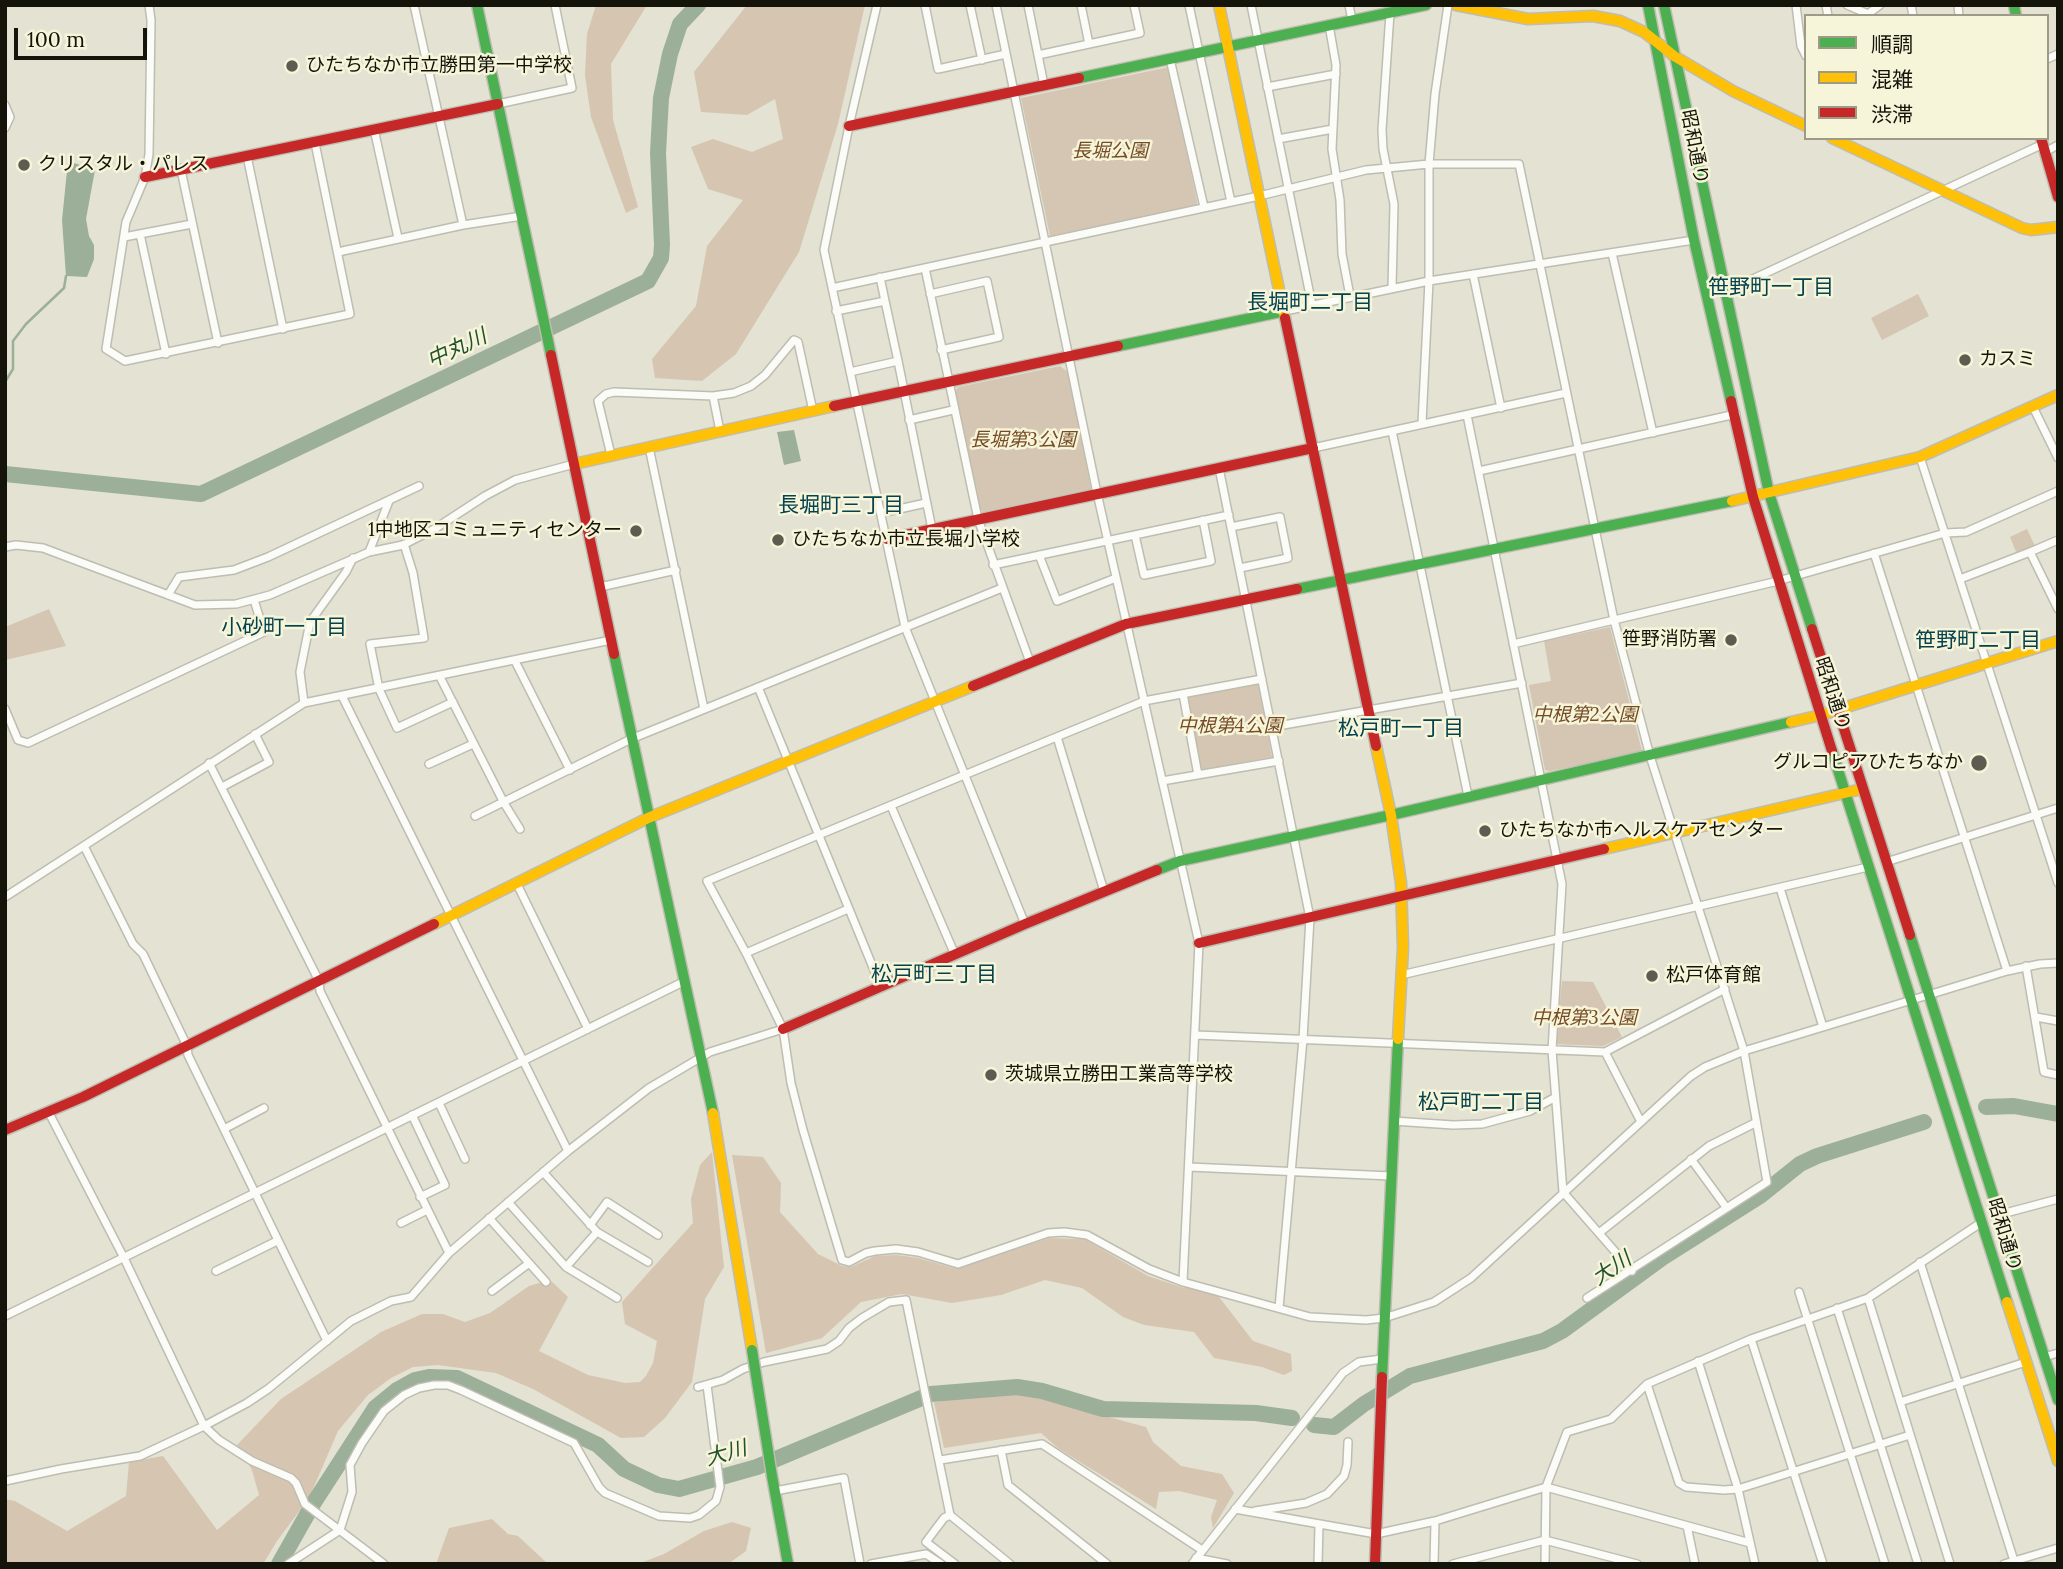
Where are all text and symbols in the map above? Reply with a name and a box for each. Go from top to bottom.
scale bar [18,14,150,58]
legend [1804,14,2049,140]
text: 100 m [27,26,85,53]
text: 順調 [1871,31,1913,58]
place label: ひたちなか市立勝田第一中学校 [306,55,572,77]
marker: ひたちなか市立勝田第一中学校 [284,58,300,74]
text: 混雑 [1871,66,1913,93]
text: 渋滞 [1871,101,1913,128]
street label: 昭和通り [1676,108,1712,186]
park label: 長堀公園 [1072,141,1148,163]
place label: クリスタル・パレス [38,154,209,176]
marker: クリスタル・パレス [16,157,32,173]
district label: 笹野町一丁目 [1708,275,1834,301]
district label: 長堀町二丁目 [1247,290,1373,316]
water label: 中丸川 [423,324,491,374]
place label: カスミ [1979,349,2036,371]
marker: カスミ [1957,352,1973,368]
park label: 長堀第3公園 [970,430,1076,452]
district label: 長堀町三丁目 [778,493,904,519]
place label: 1中地区コミュニティセンター [368,520,622,542]
marker: 1中地区コミュニティセンター [628,523,644,539]
place label: ひたちなか市立長堀小学校 [792,529,1020,551]
marker: ひたちなか市立長堀小学校 [770,532,786,548]
district label: 小砂町一丁目 [221,615,347,641]
district label: 笹野町二丁目 [1915,628,2041,654]
place label: 笹野消防署 [1622,629,1717,651]
marker: 笹野消防署 [1723,632,1739,648]
street label: 昭和通り [1809,654,1855,734]
park label: 中根第2公園 [1533,705,1637,727]
park label: 中根第4公園 [1177,716,1283,738]
district label: 松戸町一丁目 [1338,716,1464,742]
place label: グルコピアひたちなか [1773,752,1963,774]
marker: グルコピアひたちなか [1969,753,1989,773]
place label: ひたちなか市ヘルスケアセンター [1499,820,1784,842]
marker: ひたちなか市ヘルスケアセンター [1477,823,1493,839]
district label: 松戸町三丁目 [871,962,997,988]
place label: 松戸体育館 [1666,965,1761,987]
marker: 松戸体育館 [1644,968,1660,984]
park label: 中根第3公園 [1531,1008,1637,1030]
place label: 茨城県立勝田工業高等学校 [1005,1064,1233,1086]
marker: 茨城県立勝田工業高等学校 [983,1067,999,1083]
district label: 松戸町二丁目 [1418,1090,1544,1116]
street label: 昭和通り [1982,1195,2026,1275]
water label: 大川 [1588,1247,1636,1291]
water label: 大川 [702,1436,750,1472]

